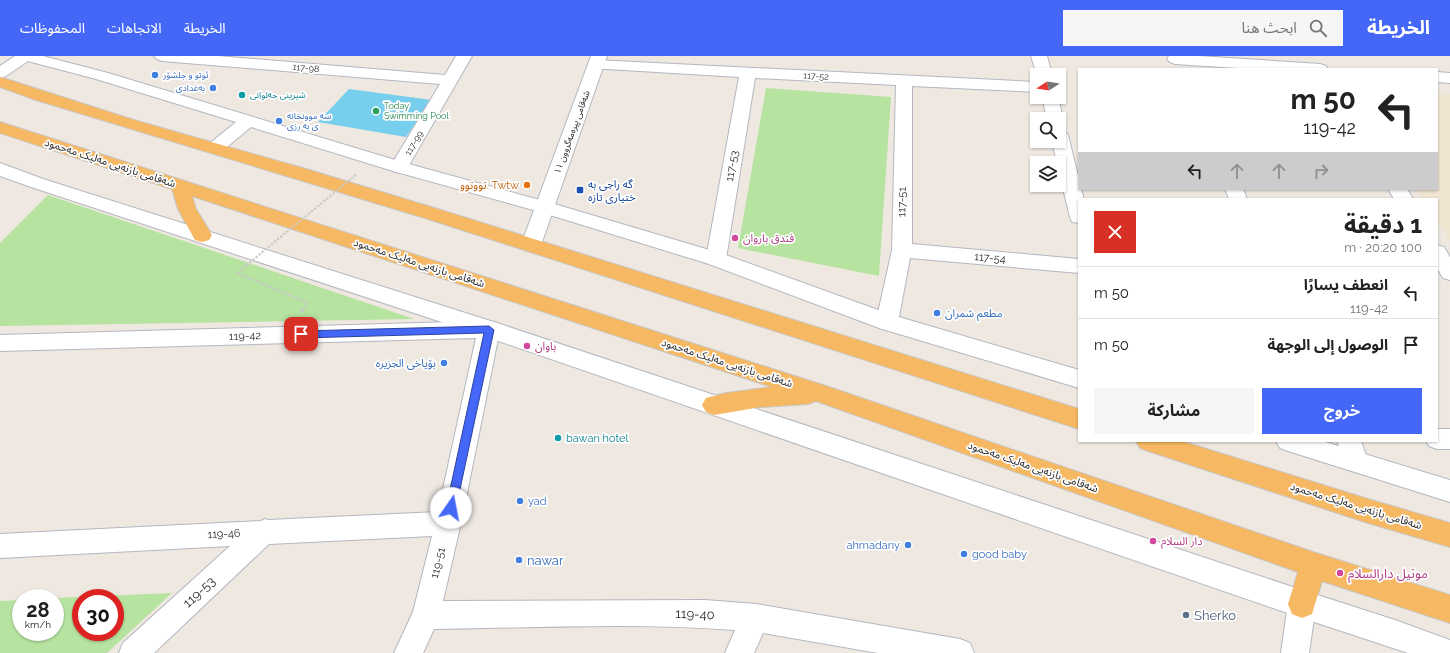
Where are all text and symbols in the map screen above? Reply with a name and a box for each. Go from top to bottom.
search box [1063,10,1343,46]
text: الخريطة [1367,16,1430,38]
icon: search [1307,17,1329,39]
text: ابحث هنا [1241,19,1297,37]
text: المحفوظات [20,20,85,36]
text: الاتجاهات [107,20,162,36]
text: الخريطة [184,20,226,36]
street label: 117-98 [292,62,320,74]
north arrow [1030,68,1066,104]
map controls [1030,68,1066,192]
marker: ئوتو و جلشۆر [150,70,160,80]
place label: ئوتو و جلشۆر [162,70,208,81]
street label: 117-52 [803,70,829,82]
place label: بەغدادی [176,83,205,93]
marker: بەغدادی [208,83,218,93]
text: 50 m [1290,83,1356,116]
icon: left [1370,84,1422,136]
street label: شەقامی پیرەمەگروون ١١ [552,89,593,175]
marker: شیرینی ‌حەلوانی [237,90,247,100]
place label: شیرینی ‌حەلوانی [250,90,306,101]
place label: Today Swimming Pool [384,101,449,121]
marker: Today Swimming Pool [371,106,381,116]
place label: سه موونخانه ی به رزی [287,111,331,132]
button: search [1030,112,1066,148]
marker: سه موونخانه ی به رزی [274,116,284,126]
text: 119-42 [1303,117,1356,138]
street label: 117-99 [403,129,425,157]
street label: شەقامی بازنەیی مەلیک مەحمود [43,136,178,191]
street label: 117-53 [723,149,741,183]
button: layers [1030,156,1066,192]
icon: left [1184,160,1206,182]
icon: ahead [1226,160,1248,182]
icon: ahead [1268,160,1290,182]
icon: right [1310,160,1332,182]
place label: گه راجی به ختيارى تازه [588,178,636,204]
place label: تووتوو. Twtw [460,179,519,192]
marker: تووتوو. Twtw [522,180,532,190]
marker: گه راجی به ختيارى تازه [575,185,585,195]
street label: 117-51 [895,186,909,217]
text: 1 دقيقة [1344,210,1422,239]
button: close [1094,211,1136,253]
place label: فندق باروان [743,232,794,245]
marker: فندق باروان [730,233,740,243]
street label: شەقامی بازنەیی مەلیک مەحمود [352,236,487,291]
text: 100 m · 20:20 [1344,240,1422,255]
street label: 117-54 [974,250,1006,266]
text: انعطف يسارًا [1304,276,1388,294]
icon: left [1400,282,1422,304]
text: 50 m [1094,284,1129,302]
text: 119-42 [1350,301,1388,316]
place label: مطعم شمران [945,307,1003,322]
marker: مطعم شمران [932,308,942,318]
pin [284,317,318,351]
icon: arrive [290,323,312,345]
street label: 119-42 [229,329,262,343]
icon: arrive [1400,334,1422,356]
street label: شەقامی بازنەیی مەلیک مەحمود [660,336,795,391]
text: 50 m [1094,336,1129,354]
text: الوصول إلى الوجهة [1268,336,1388,354]
place label: باوان [535,340,556,353]
marker: باوان [522,341,532,351]
place label: بۆیاخی الجزیرە [376,357,436,370]
marker: بۆیاخی الجزیرە [439,358,449,368]
button: مشاركة [1094,388,1254,434]
button: خروج [1262,388,1422,434]
place label: bawan hotel [566,432,629,445]
marker: bawan hotel [553,433,563,443]
street label: شەقامی بازنەیی مەلیک مەحمود [966,439,1100,496]
street label: شەقامی بازنەیی مەلیک مەحمود [1289,480,1424,532]
position arrow [430,487,472,529]
place label: yad [528,495,547,508]
marker: yad [515,496,525,506]
street label: 119-46 [207,527,241,541]
place label: دار السلام [1161,535,1202,549]
marker: دار السلام [1148,536,1158,546]
place label: ahmadany [846,539,900,552]
marker: ahmadany [903,540,913,550]
street label: 119-51 [428,546,448,580]
place label: good baby [972,548,1027,561]
marker: good baby [959,549,969,559]
place label: nawar [527,553,564,568]
marker: nawar [514,555,524,565]
place label: موتيل دارالسلام [1348,566,1428,583]
marker: موتيل دارالسلام [1335,568,1345,578]
street label: 119-53 [180,573,218,611]
speed limit sign: 30 [72,589,124,641]
text: 28 [26,598,50,622]
street label: 119-40 [675,606,715,622]
place label: Sherko [1194,608,1236,623]
marker: Sherko [1181,610,1191,620]
text: km/h [25,619,51,630]

